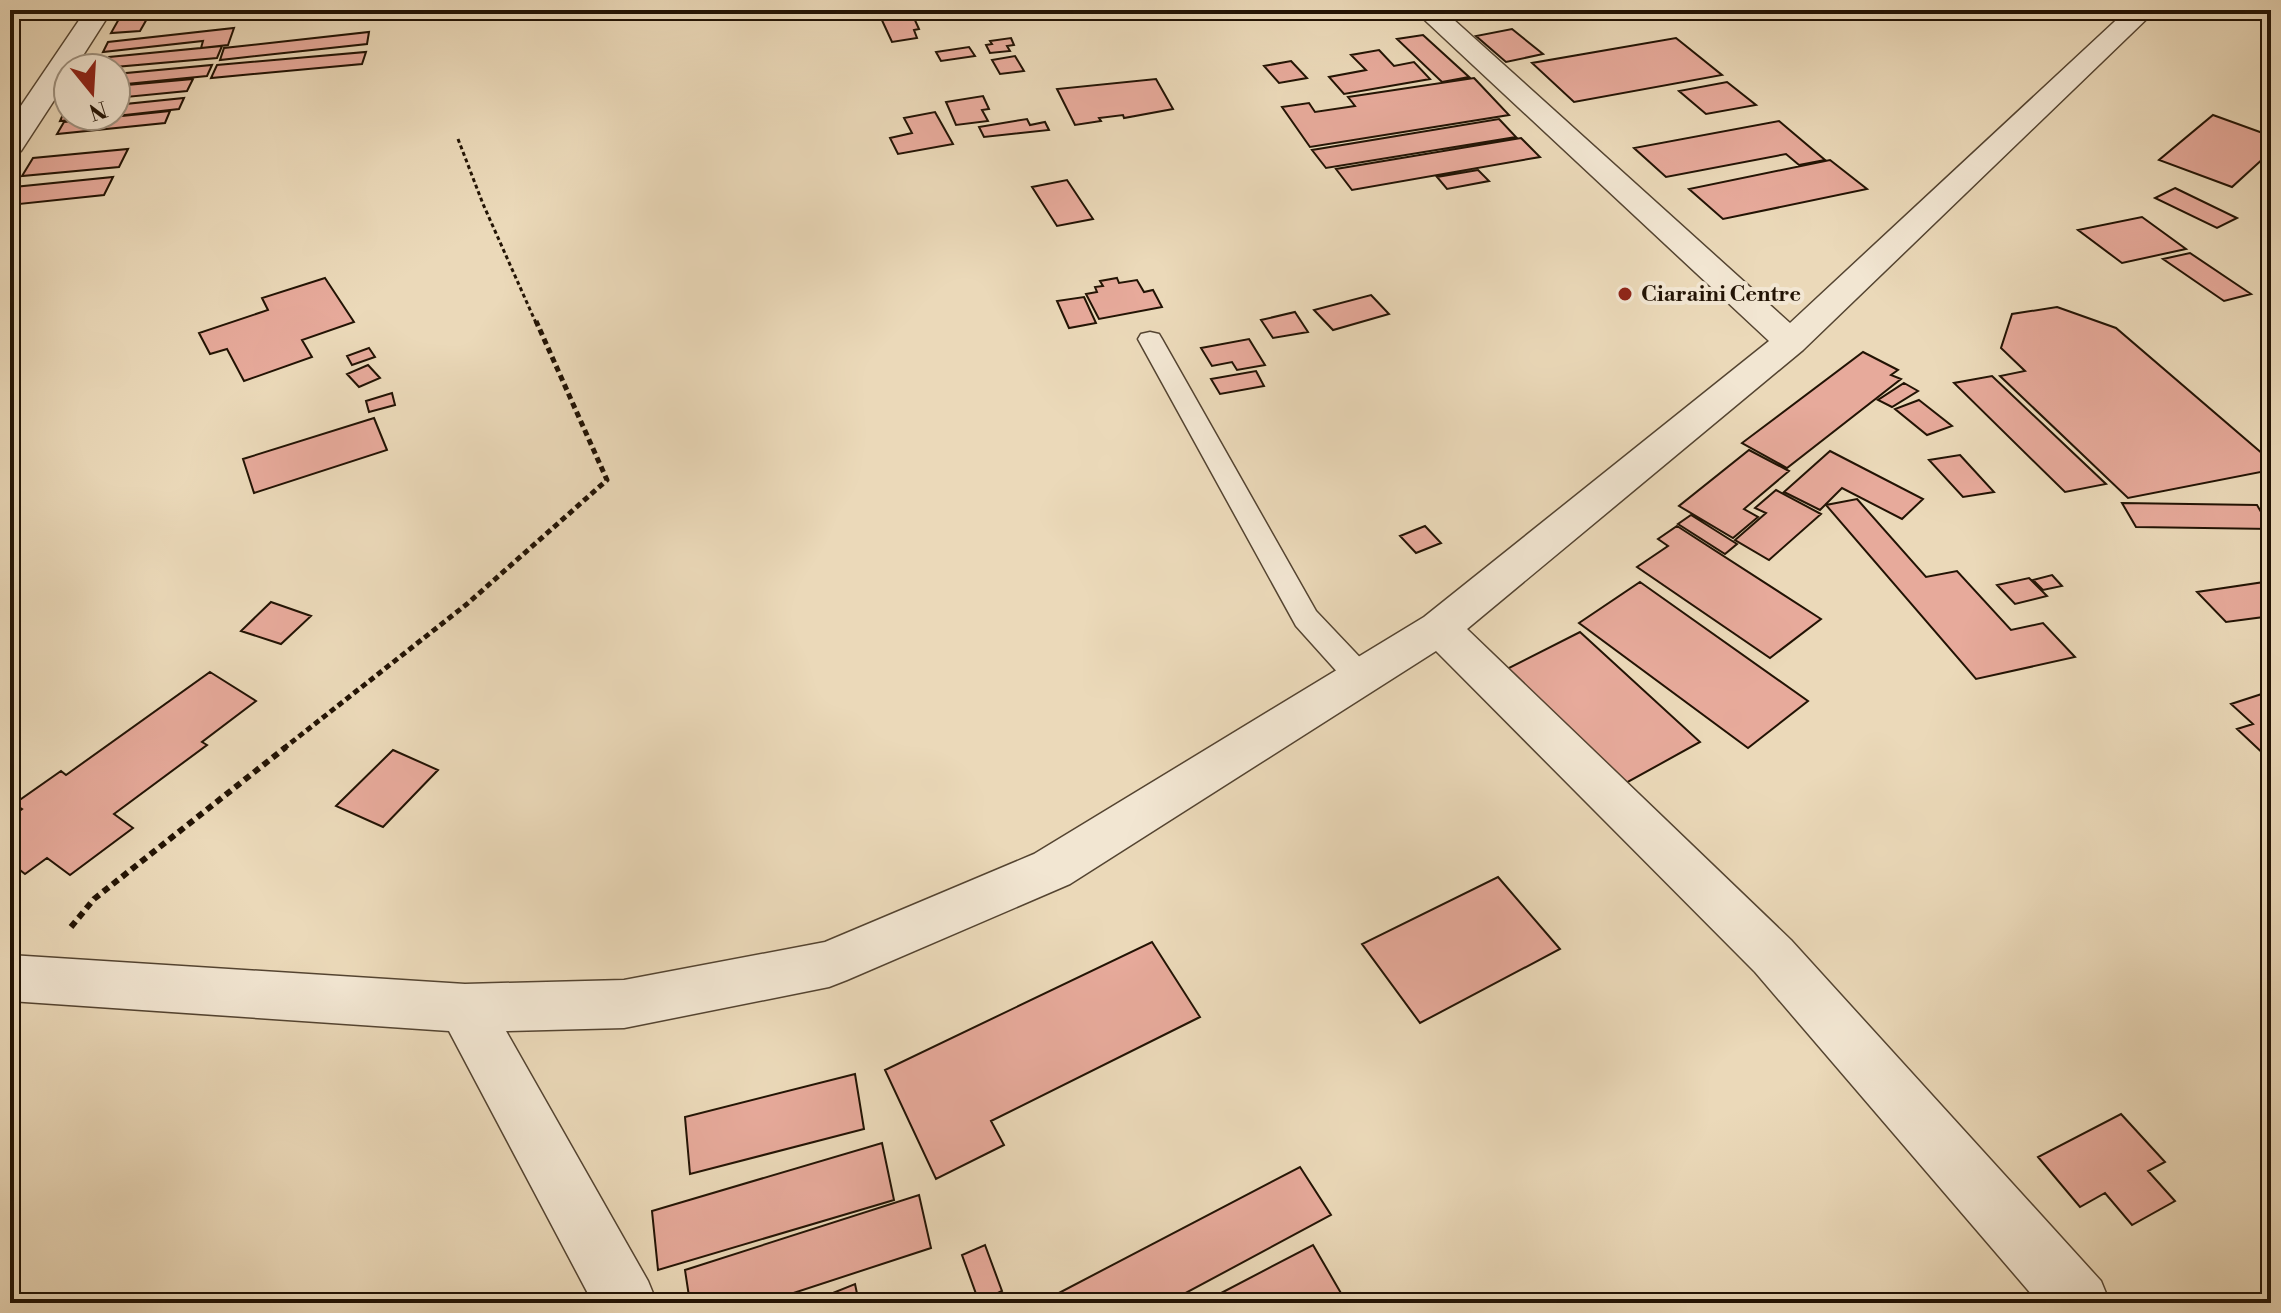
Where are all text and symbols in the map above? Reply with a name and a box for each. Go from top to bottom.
north arrow [52,52,132,132]
text: N [85,94,110,125]
place label: Ciaraini Centre [1641,281,1801,308]
marker: Ciaraini Centre [1616,285,1634,303]

